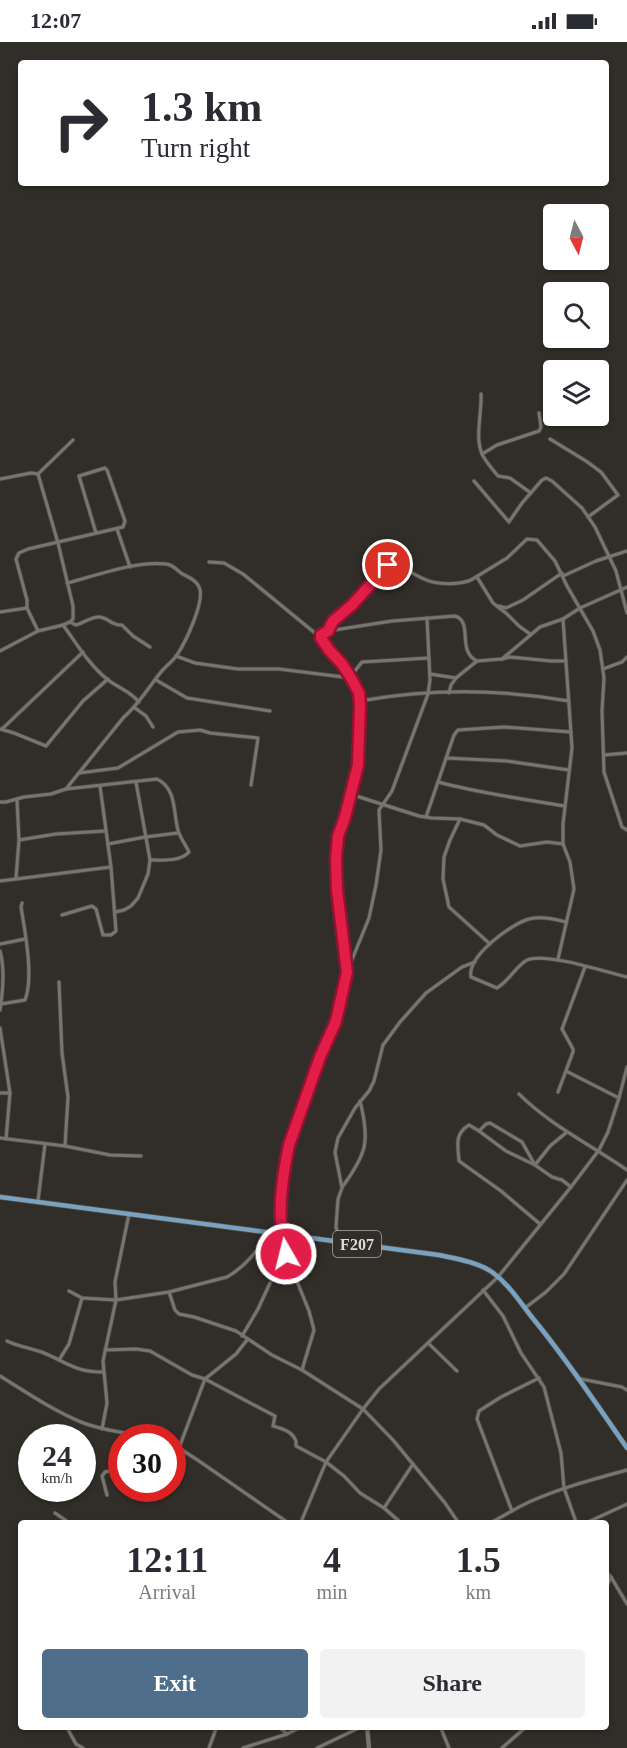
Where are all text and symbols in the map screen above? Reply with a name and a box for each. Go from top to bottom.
text: 12:07 [30,8,81,33]
icon: right [42,84,120,162]
text: 1.3 km [141,84,262,130]
text: Turn right [141,133,250,163]
north arrow [543,204,609,270]
map controls [543,204,609,426]
button: search [543,282,609,348]
button: layers [543,360,609,426]
pin [362,539,413,590]
icon: arrive [371,548,404,581]
position arrow [254,1222,318,1286]
road number: F207 [333,1231,381,1257]
speed limit sign: 30 [108,1424,186,1502]
text: 24 [42,1439,72,1472]
text: km/h [42,1470,72,1486]
text: 12:11 [126,1540,208,1580]
text: 4 [323,1540,341,1580]
text: 1.5 [456,1540,501,1580]
text: Arrival [138,1581,196,1603]
text: min [316,1581,348,1603]
text: km [465,1581,491,1603]
button: Exit [42,1649,308,1718]
button: Share [320,1649,585,1718]

